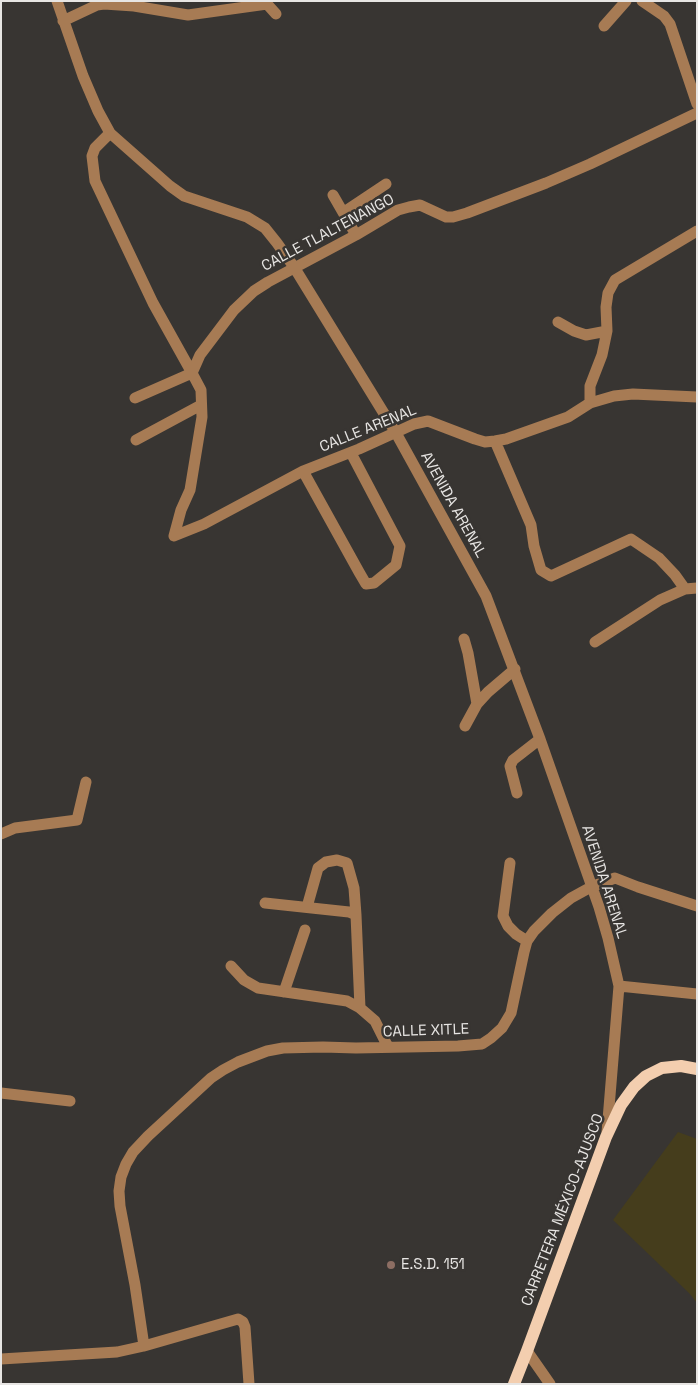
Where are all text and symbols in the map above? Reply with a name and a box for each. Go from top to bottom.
street label: CALLE TLALTENANGO [259,190,397,276]
street label: CALLE ARENAL [317,401,419,457]
street label: AVENIDA ARENAL [417,449,489,561]
street label: AVENIDA ARENAL [577,823,631,941]
street label: CALLE XITLE [383,1020,469,1042]
street label: CARRETERA MÉXICO-AJUSCO [518,1111,608,1309]
place label: E.S.D. 151 [401,1256,465,1274]
marker: E.S.D. 151 [385,1259,397,1271]

